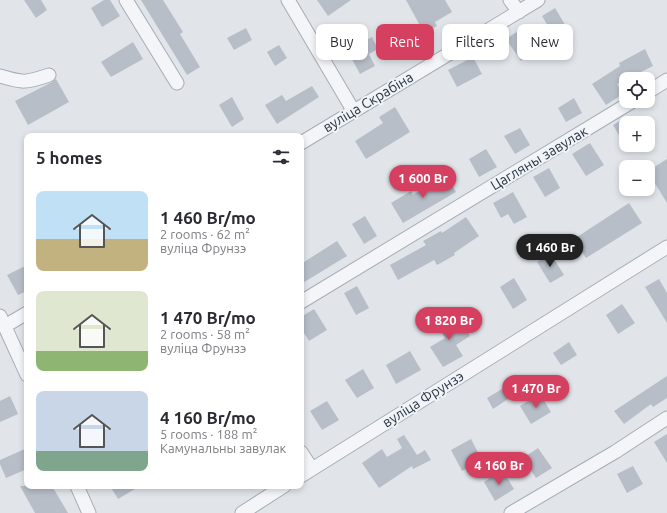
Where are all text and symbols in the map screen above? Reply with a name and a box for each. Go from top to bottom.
chip: Buy [316,24,368,60]
chip: Rent [376,24,434,60]
chip: Filters [442,24,509,60]
chip: New [517,24,573,60]
street label: вуліца Скрабіна [320,69,416,135]
map controls [619,72,655,196]
button: locate [619,72,655,108]
button: + [619,116,655,152]
street label: Цагляны завулак [487,123,591,193]
icon: filters [270,146,292,168]
text: 5 homes [36,148,102,167]
button: − [619,160,655,196]
pin: 1 600 Br [382,165,464,199]
text: 1 600 Br [398,171,448,185]
icon: home [68,207,116,255]
text: 1 460 Br/mo [160,208,256,227]
text: 2 rooms · 62 m² [160,227,250,241]
pin: 1 460 Br [509,234,591,268]
text: 1 460 Br [525,240,575,254]
text: вуліца Фрунзэ [160,241,246,255]
icon: home [68,307,116,355]
pin: 1 820 Br [408,307,490,341]
text: 1 470 Br/mo [160,308,256,327]
text: 1 820 Br [424,313,474,327]
text: 2 rooms · 58 m² [160,327,250,341]
text: вуліца Фрунзэ [160,341,246,355]
street label: вуліца Фрунзэ [379,368,467,430]
pin: 1 470 Br [495,375,577,409]
text: 1 470 Br [511,381,561,395]
icon: home [68,407,116,455]
text: 4 160 Br/mo [160,408,256,427]
text: 5 rooms · 188 m² [160,427,257,441]
text: Камунальны завулак [160,441,286,455]
pin: 4 160 Br [458,452,540,486]
text: 4 160 Br [474,458,524,472]

